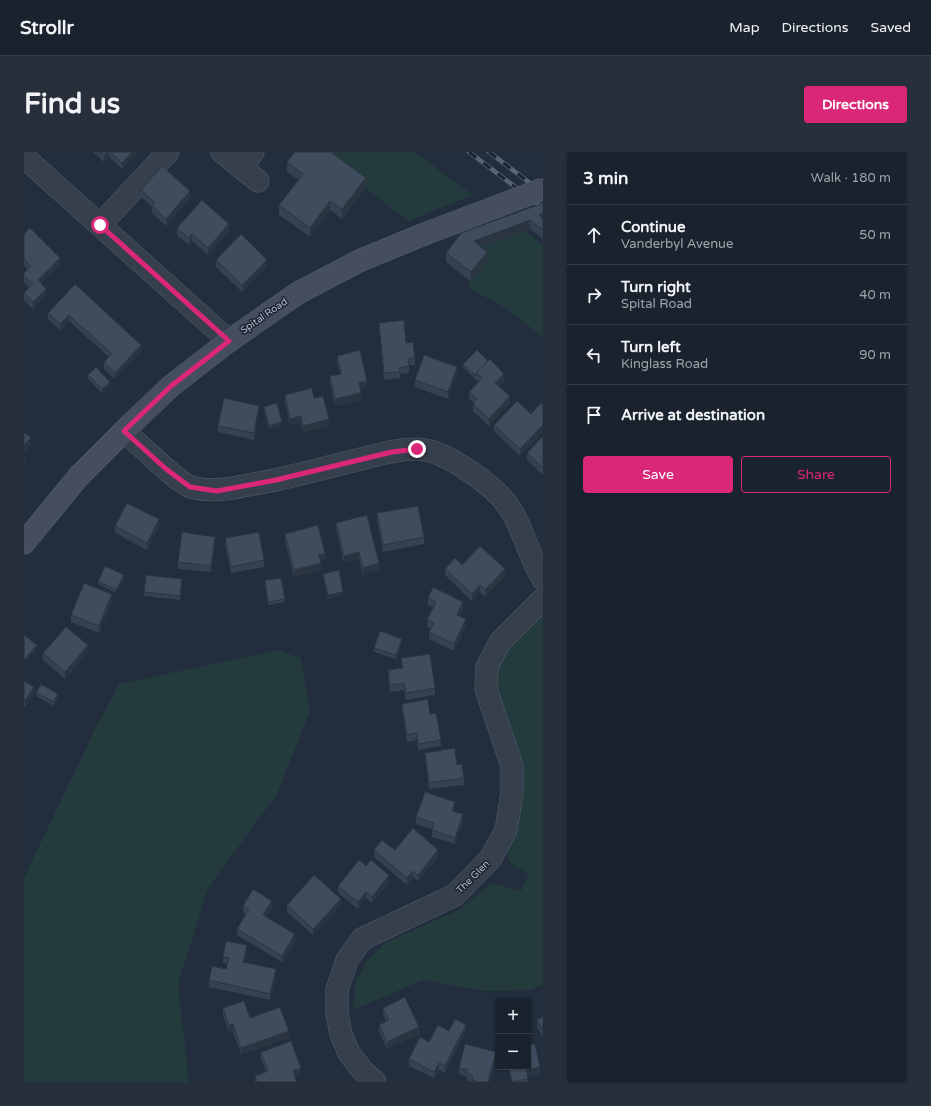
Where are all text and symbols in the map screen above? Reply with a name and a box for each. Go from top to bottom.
text: Strollr [20,17,74,39]
text: Map [729,19,760,36]
text: Directions [782,19,849,36]
text: Saved [871,19,911,36]
button: Directions [804,86,907,123]
text: Find us [24,87,120,121]
text: 3 min [583,168,628,189]
text: Walk · 180 m [811,170,891,186]
route start [91,216,109,234]
text: Continue [621,218,685,236]
icon: ahead [583,224,605,246]
text: 50 m [859,227,891,243]
text: Vanderbyl Avenue [621,236,733,252]
text: Turn right [621,278,691,296]
icon: right [583,284,605,306]
text: 40 m [859,287,891,303]
street label: Spital Road [238,295,290,337]
text: Spital Road [621,296,692,312]
text: Turn left [621,338,681,356]
icon: left [583,344,605,366]
text: 90 m [859,347,891,363]
text: Kinglass Road [621,356,708,372]
icon: arrive [583,404,605,426]
text: Arrive at destination [621,406,765,424]
route end [408,440,426,458]
button: Save [583,456,733,493]
button: Share [741,456,891,493]
street label: The Glen [454,858,492,896]
map controls [495,998,531,1070]
button: + [495,998,531,1034]
button: − [495,1034,531,1070]

